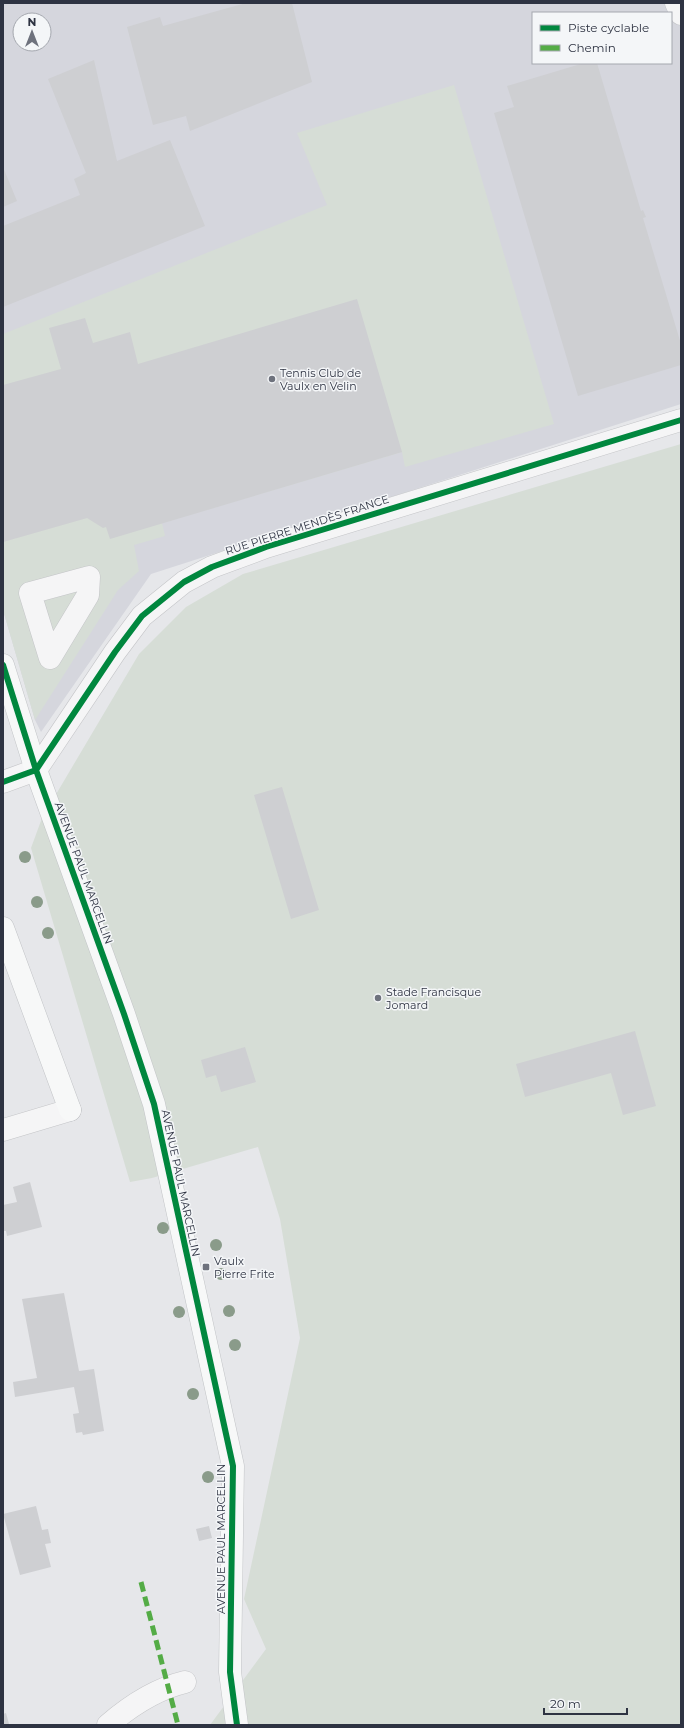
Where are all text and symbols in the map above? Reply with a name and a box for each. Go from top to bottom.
north arrow [12,12,52,52]
legend [532,12,672,64]
text: N [28,15,36,29]
text: Piste cyclable [568,20,649,35]
text: Chemin [568,40,616,55]
place label: Tennis Club de Vaulx en Velin [280,366,361,393]
marker: Tennis Club de Vaulx en Velin [267,374,277,384]
street label: RUE PIERRE MENDÈS FRANCE [223,492,391,558]
street label: AVENUE PAUL MARCELLIN [52,800,116,946]
place label: Stade Francisque Jomard [385,985,482,1012]
marker: Stade Francisque Jomard [373,993,383,1003]
street label: AVENUE PAUL MARCELLIN [159,1108,203,1258]
place label: Vaulx Pierre Frite [214,1254,275,1281]
marker: Vaulx Pierre Frite [201,1262,211,1272]
street label: AVENUE PAUL MARCELLIN [214,1464,228,1614]
scale bar [544,1690,627,1716]
text: 20 m [550,1696,581,1711]

